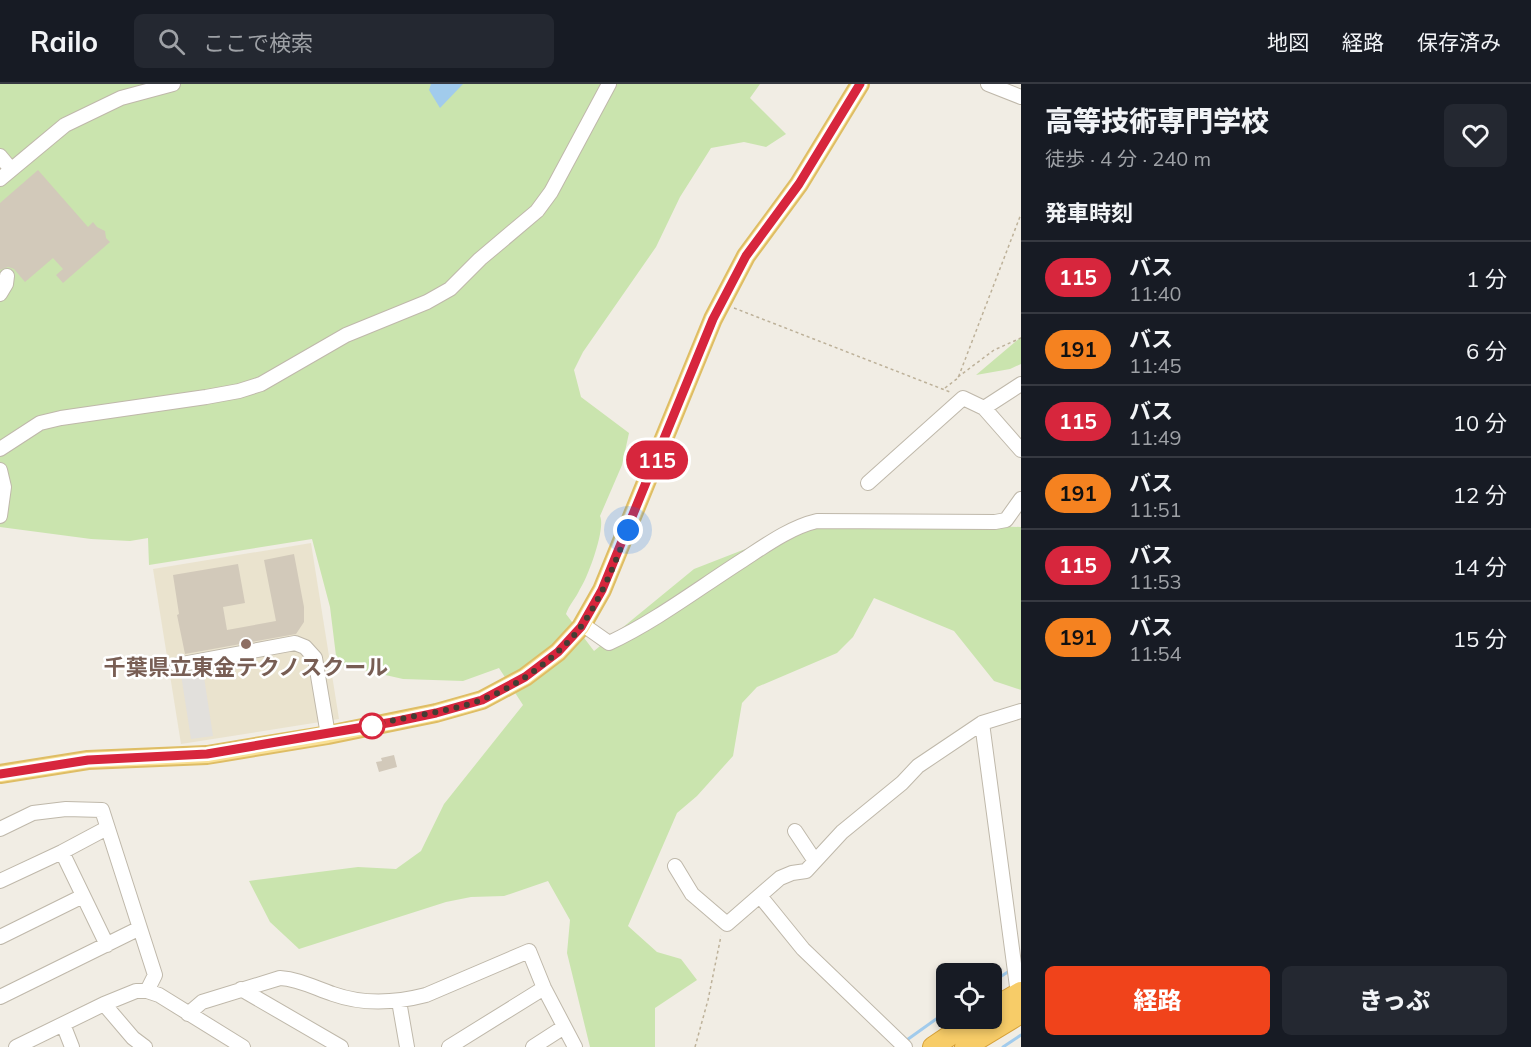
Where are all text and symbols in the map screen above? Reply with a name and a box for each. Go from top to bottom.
search box [134,14,554,68]
text: Railo [30,24,98,59]
icon: search [155,25,188,58]
text: ここで検索 [203,29,313,57]
text: 地図 [1267,29,1309,55]
text: 経路 [1342,29,1384,55]
text: 保存済み [1417,29,1501,55]
text: 高等技術専門学校 [1045,103,1269,138]
button: heart [1444,104,1507,167]
text: 徒歩 · 4 分 · 240 m [1045,146,1211,171]
text: 発車時刻 [1045,199,1133,227]
text: バス [1129,253,1173,281]
text: 115 [1059,264,1097,290]
text: 1 分 [1466,265,1507,293]
text: 11:40 [1129,281,1182,306]
text: バス [1129,325,1173,353]
text: 191 [1059,336,1097,362]
text: 6 分 [1466,337,1507,365]
text: 11:45 [1129,353,1182,378]
text: バス [1129,397,1173,425]
text: 115 [1059,408,1097,434]
text: 10 分 [1453,409,1507,437]
text: 11:49 [1129,425,1182,450]
line badge: 115 [622,440,692,479]
text: 115 [638,447,676,473]
text: バス [1129,469,1173,497]
text: 191 [1059,480,1097,506]
text: 12 分 [1453,481,1507,509]
text: 11:51 [1129,497,1182,522]
your location [613,515,643,545]
text: バス [1129,541,1173,569]
text: 115 [1059,552,1097,578]
text: 14 分 [1453,553,1507,581]
text: 11:53 [1129,569,1182,594]
text: バス [1129,613,1173,641]
text: 191 [1059,624,1097,650]
text: 15 分 [1453,625,1507,653]
marker: 千葉県立東金テクノスクール [239,637,253,651]
text: 11:54 [1129,641,1182,666]
place label: 千葉県立東金テクノスクール [104,653,388,681]
unlabelled marker [359,713,385,739]
map controls [936,963,1002,1029]
button: locate [936,963,1002,1029]
button: 経路 [1045,966,1270,1035]
button: きっぷ [1282,966,1507,1035]

